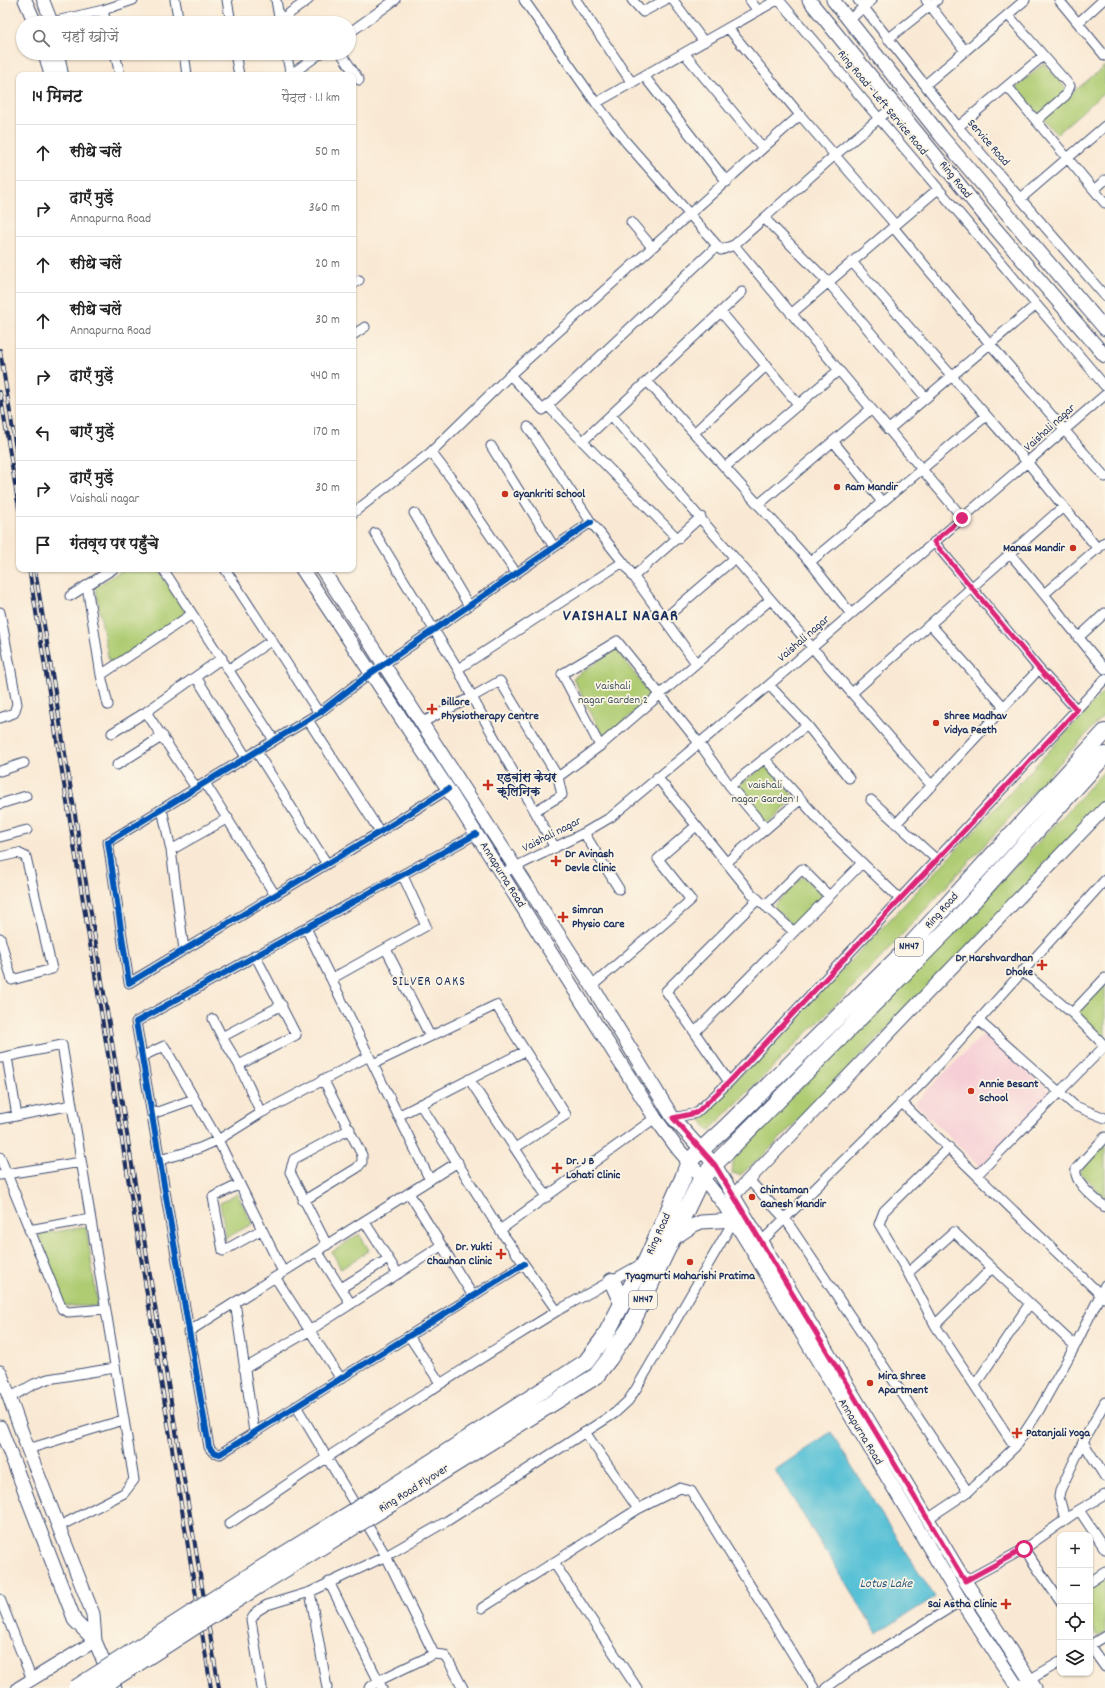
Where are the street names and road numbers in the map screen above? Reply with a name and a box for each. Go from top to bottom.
street label: Ring Road - Left Service Road [833,47,931,159]
street label: Service Road [963,116,1013,170]
street label: Ring Road [935,158,975,202]
street label: Vaishali nagar [1020,400,1080,456]
street label: Vaishali nagar [774,611,834,666]
street label: Vaishali nagar [520,813,585,857]
street label: Annapurna Road [475,839,529,911]
street label: Ring Road [921,889,963,933]
road number: NH47 [895,938,923,956]
street label: Ring Road [642,1210,676,1258]
road number: NH47 [629,1291,657,1309]
street label: Annapurna Road [833,1396,887,1468]
street label: Ring Road Flyover [376,1460,453,1517]

